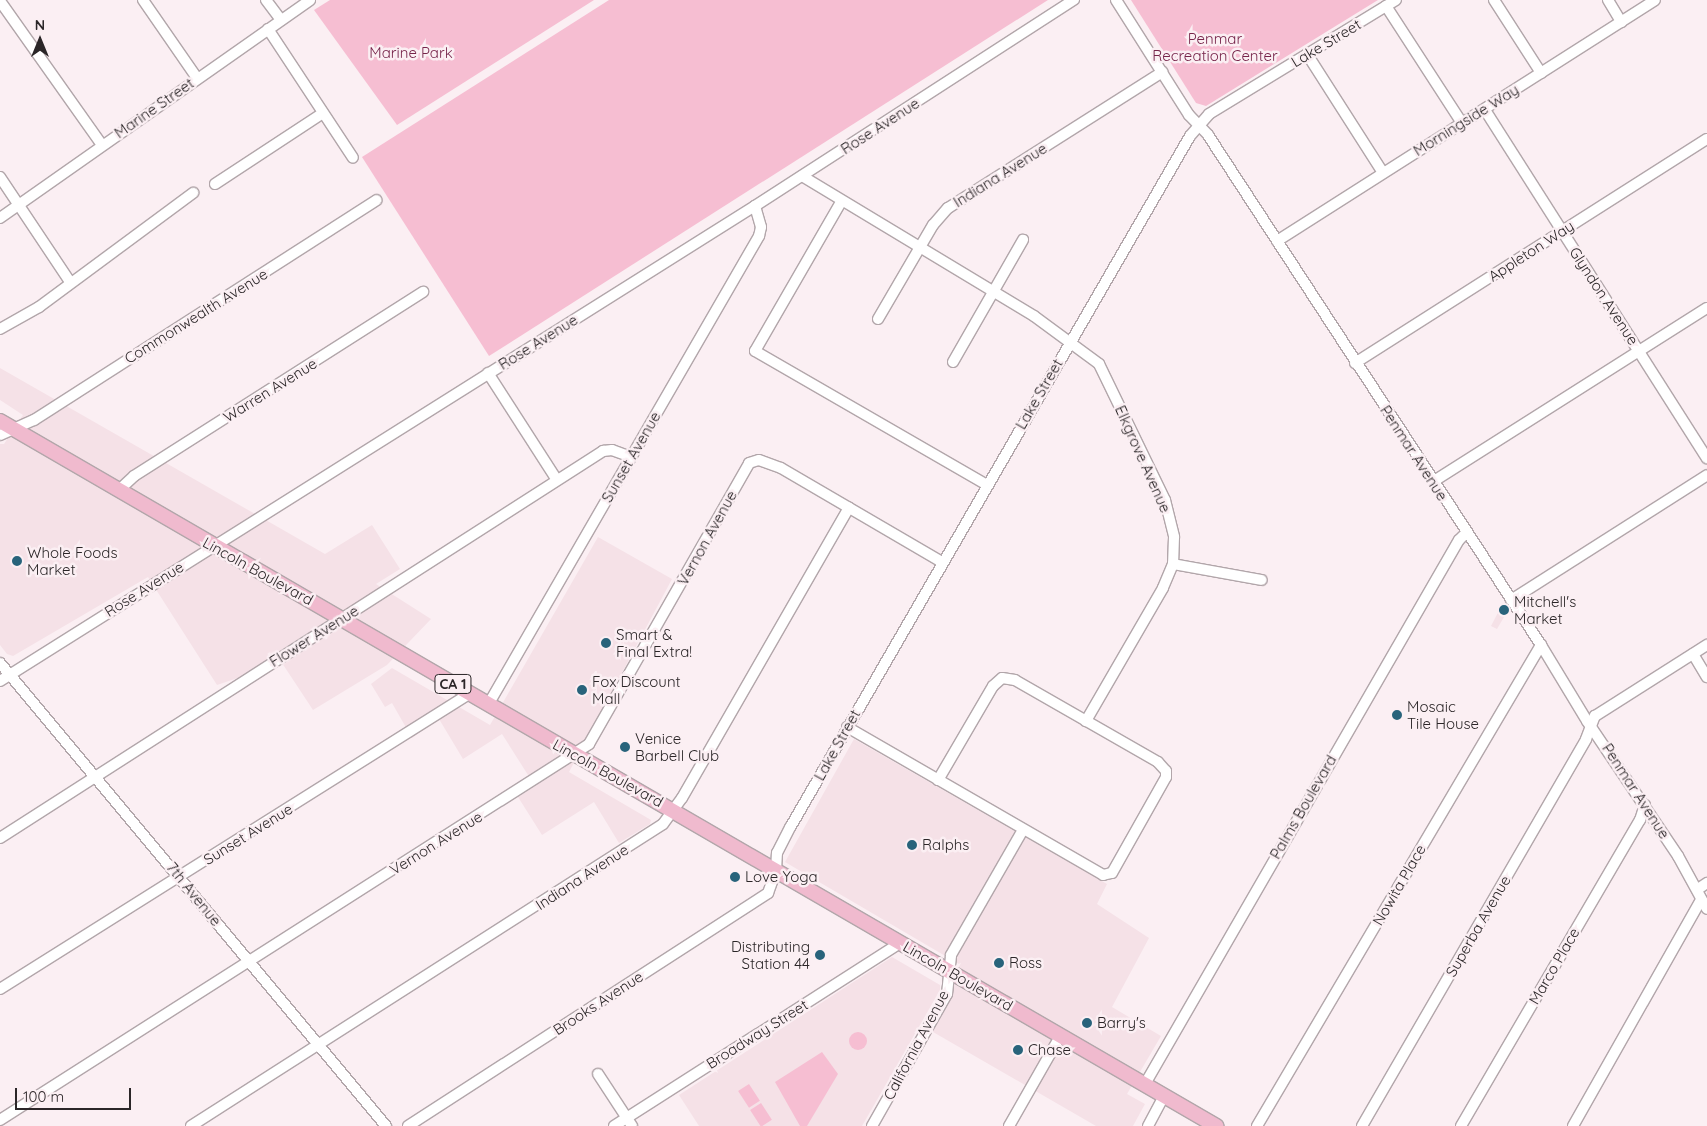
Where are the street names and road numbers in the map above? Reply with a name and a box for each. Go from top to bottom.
street label: Lake Street [1288,15,1364,71]
street label: Marine Street [111,74,197,142]
street label: Morningside Way [1410,80,1522,160]
street label: Rose Avenue [837,94,923,158]
street label: Indiana Avenue [950,139,1050,211]
street label: Appleton Way [1485,217,1577,285]
street label: Glyndon Avenue [1566,244,1642,348]
street label: Commonwealth Avenue [121,265,271,367]
street label: Rose Avenue [495,311,581,373]
street label: Warren Avenue [220,354,320,426]
street label: Lake Street [1012,356,1066,432]
street label: Penmar Avenue [1377,402,1451,504]
street label: Elkgrove Avenue [1111,403,1175,515]
street label: Sunset Avenue [598,408,664,506]
street label: Vernon Avenue [674,487,740,589]
street label: Lincoln Boulevard [200,533,316,609]
street label: Rose Avenue [101,558,187,620]
street label: Flower Avenue [266,601,362,671]
road number: CA 1 [434,672,472,696]
street label: Lake Street [810,706,864,784]
street label: Lincoln Boulevard [550,735,666,811]
street label: Penmar Avenue [1599,740,1673,842]
street label: Palms Boulevard [1266,752,1340,862]
street label: Sunset Avenue [200,799,296,869]
street label: Vernon Avenue [386,807,486,879]
street label: Indiana Avenue [532,840,632,914]
street label: Nowita Place [1369,841,1429,929]
street label: 7th Avenue [163,859,225,929]
street label: Superba Avenue [1442,872,1514,980]
street label: Marco Place [1525,924,1583,1008]
street label: Lincoln Boulevard [900,937,1016,1015]
street label: Brooks Avenue [550,967,646,1039]
street label: California Avenue [880,987,952,1103]
street label: Broadway Street [703,996,811,1072]

